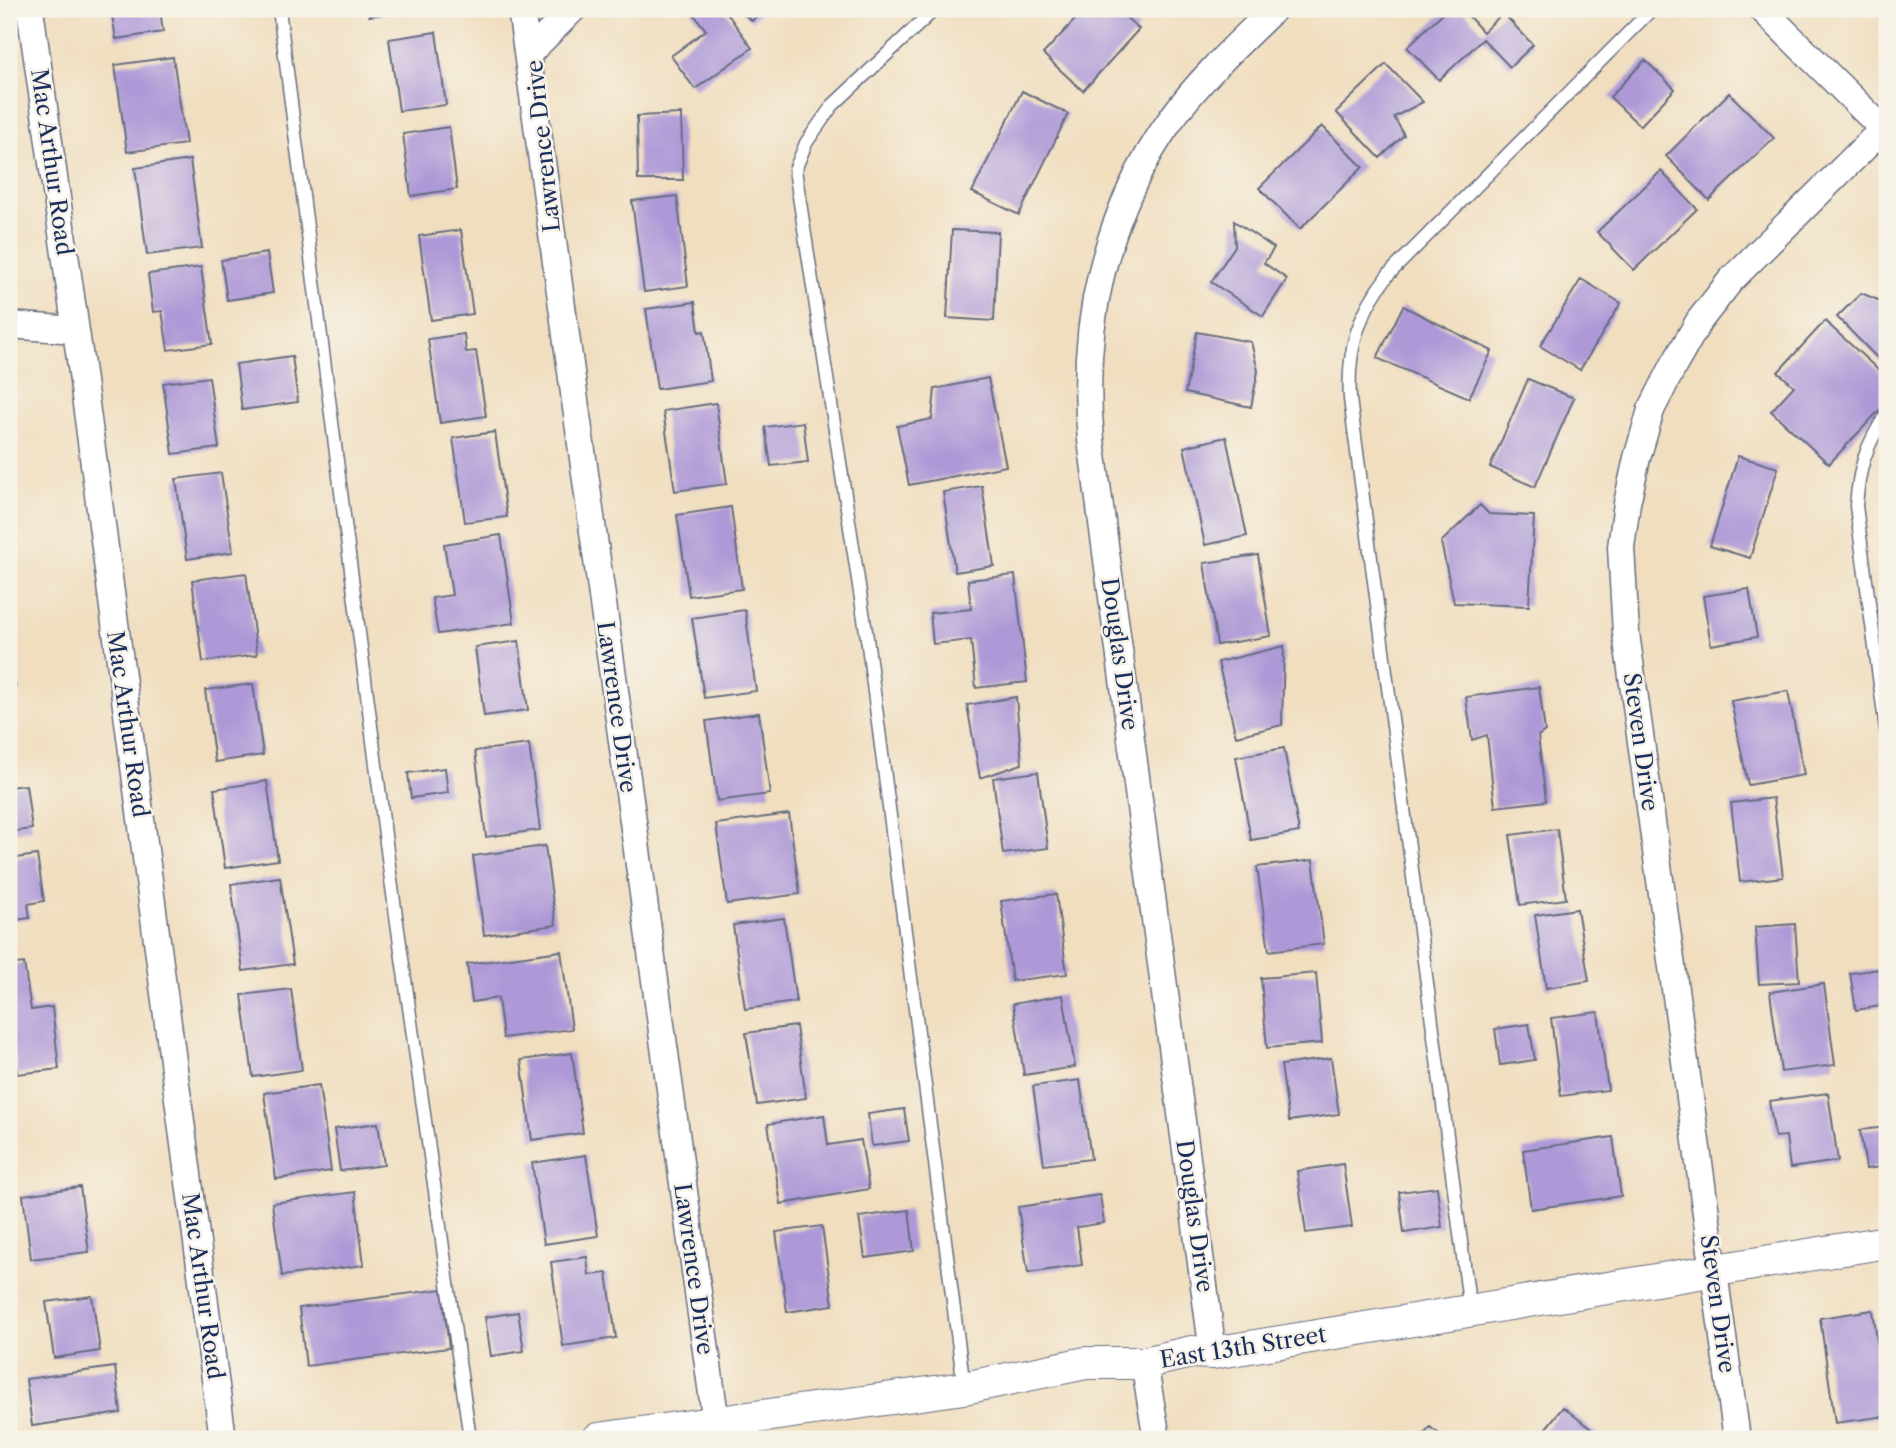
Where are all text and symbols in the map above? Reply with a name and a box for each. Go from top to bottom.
street label: Lawrence Drive [520,58,566,234]
street label: Mac Arthur Road [25,67,79,257]
street label: Douglas Drive [1095,576,1145,732]
street label: Lawrence Drive [591,619,643,795]
street label: Mac Arthur Road [101,629,155,819]
street label: Steven Drive [1617,671,1665,813]
street label: Douglas Drive [1170,1138,1220,1294]
street label: Lawrence Drive [668,1181,720,1357]
street label: Mac Arthur Road [176,1191,230,1381]
street label: Steven Drive [1694,1233,1742,1375]
street label: East 13th Street [1158,1320,1328,1374]

